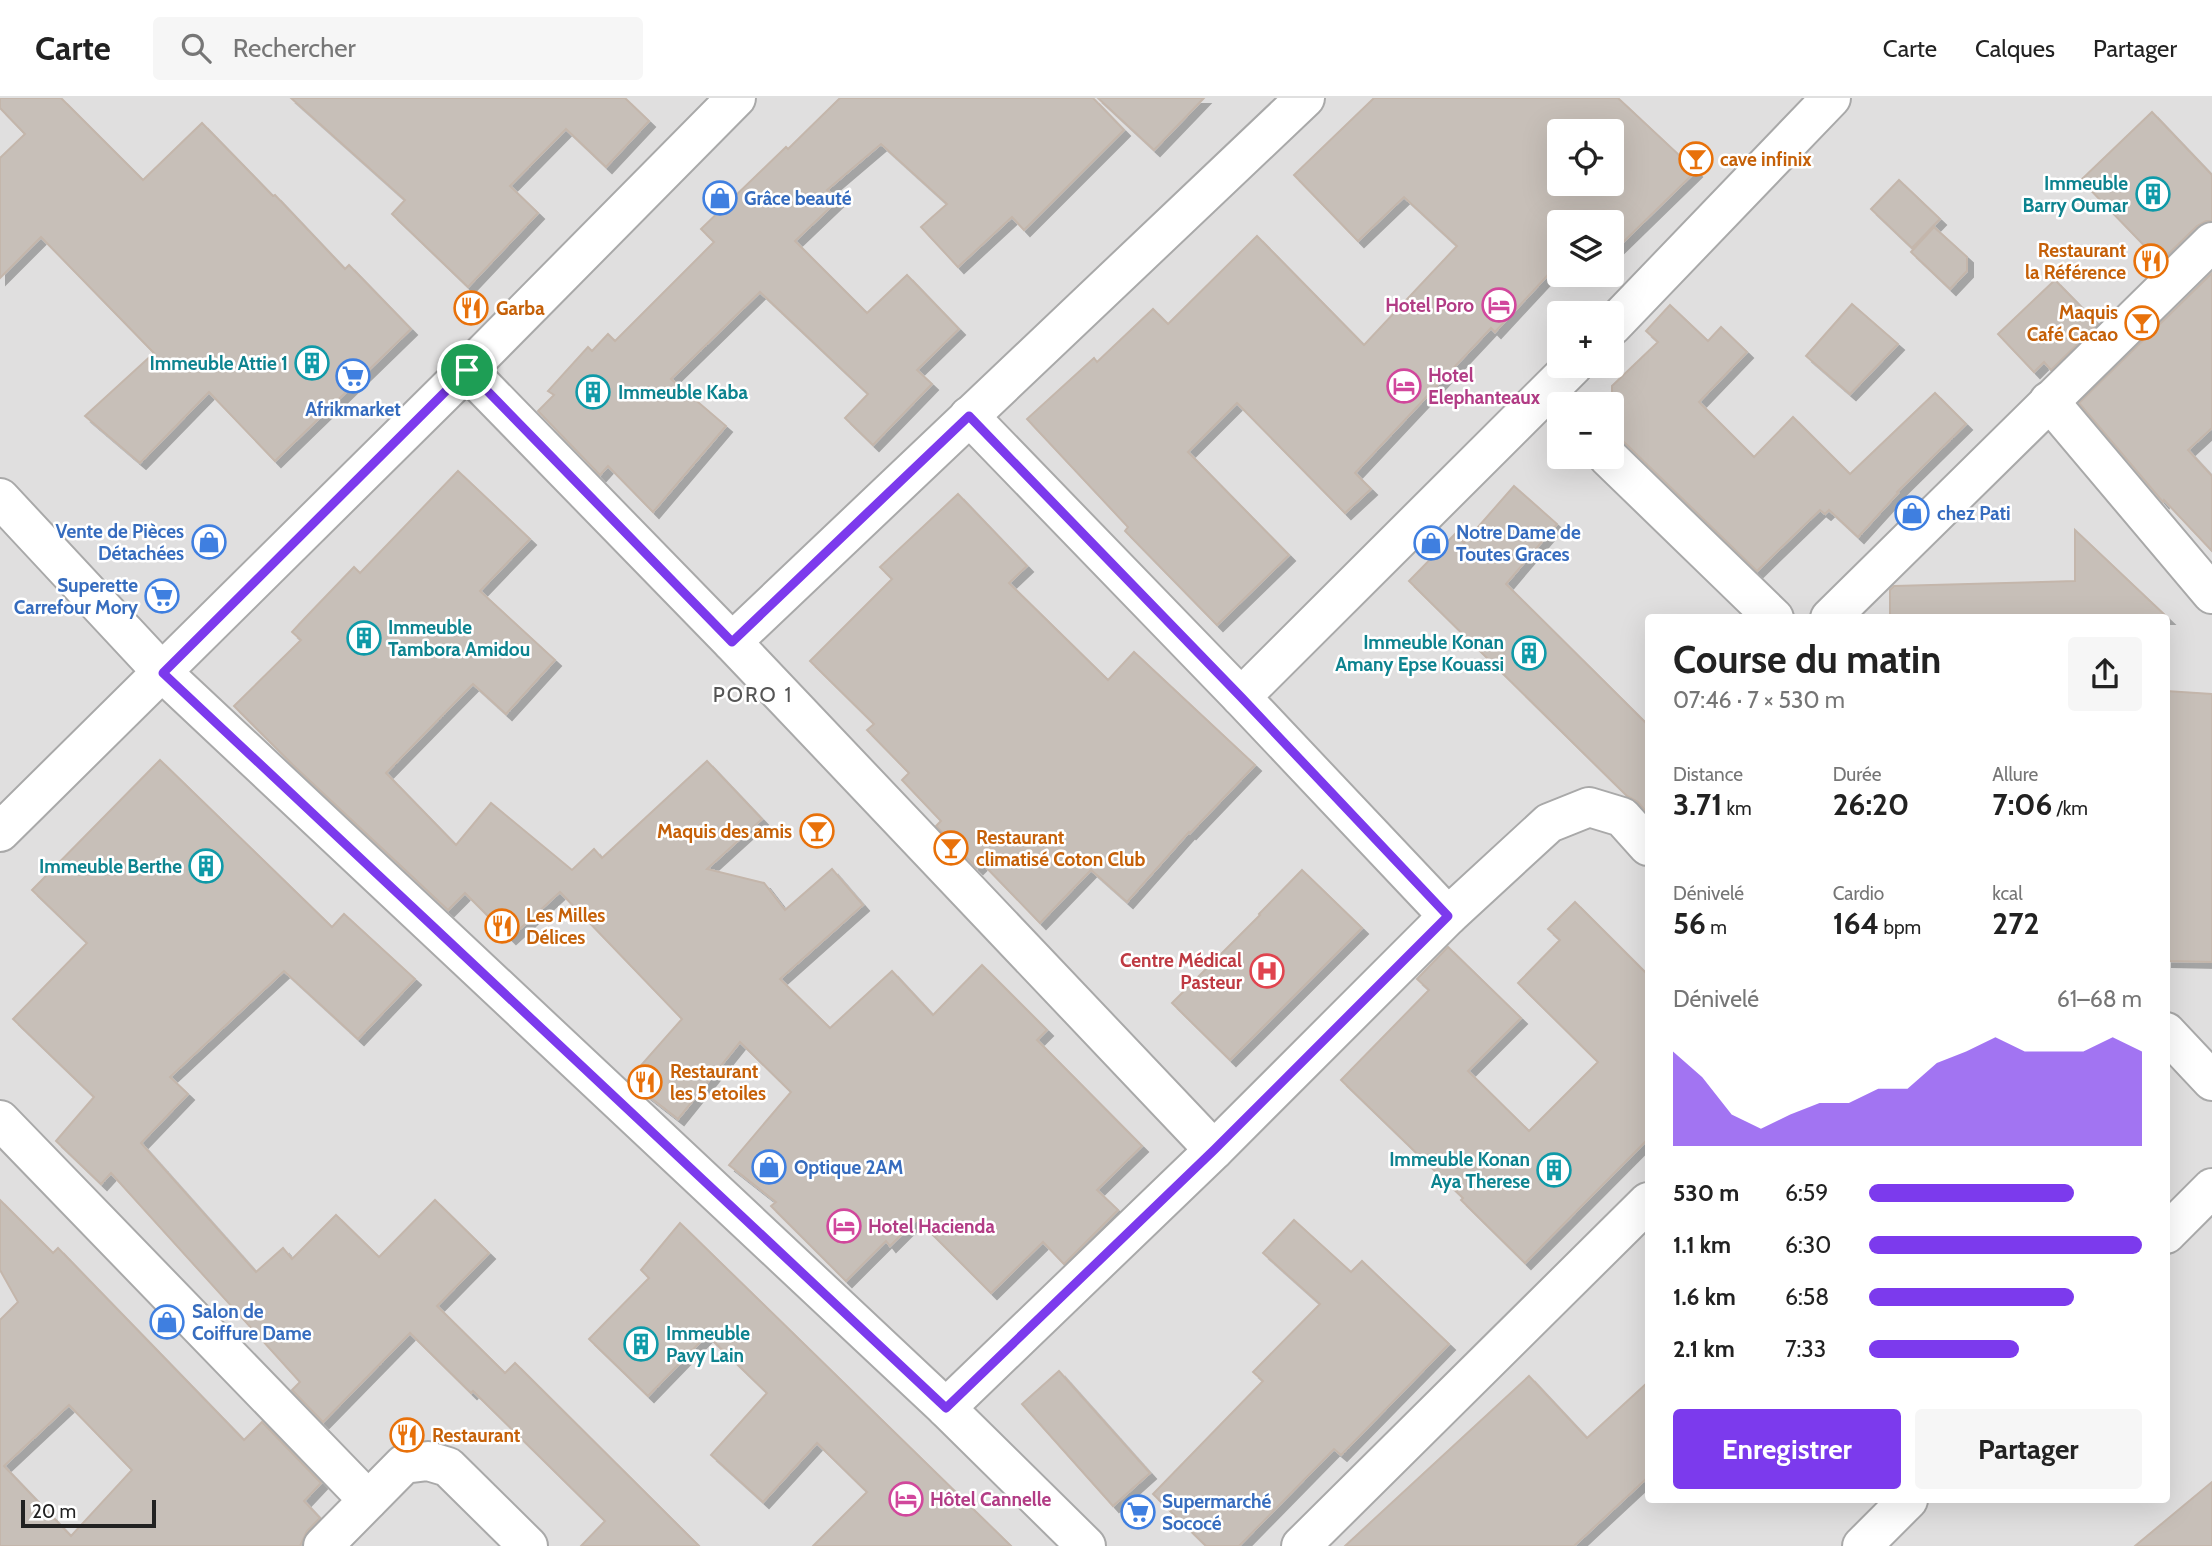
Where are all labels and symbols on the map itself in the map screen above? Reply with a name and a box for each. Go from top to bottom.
bar icon: cave infinix [1677,140,1715,178]
place label: cave infinix [1720,148,1812,171]
place label: Immeuble Barry Oumar [2023,172,2129,217]
building icon: Immeuble Barry Oumar [2134,175,2172,213]
shop icon: Grâce beauté [701,179,739,217]
place label: Grâce beauté [744,187,852,210]
place label: Restaurant la Référence [2025,239,2126,284]
restaurant icon: Restaurant la Référence [2132,242,2170,280]
hotel icon: Hotel Poro [1480,286,1518,324]
restaurant icon: Garba [452,289,490,327]
place label: Hotel Poro [1385,294,1474,317]
place label: Garba [496,297,545,320]
place label: Maquis Café Cacao [2027,301,2118,346]
bar icon: Maquis Café Cacao [2123,304,2161,342]
pin [437,340,497,400]
building icon: Immeuble Attie 1 [293,344,331,382]
place label: Immeuble Attie 1 [150,352,288,375]
supermarket icon: Afrikmarket [334,357,372,395]
place label: Hotel Elephanteaux [1428,364,1541,409]
hotel icon: Hotel Elephanteaux [1385,367,1423,405]
building icon: Immeuble Kaba [574,373,612,411]
place label: Immeuble Kaba [618,381,748,404]
place label: Afrikmarket [305,398,401,421]
shop icon: chez Pati [1893,494,1931,532]
place label: chez Pati [1937,502,2011,525]
place label: Vente de Pièces Détachées [56,520,184,565]
place label: Notre Dame de Toutes Graces [1456,521,1581,566]
shop icon: Vente de Pièces Détachées [190,523,228,561]
shop icon: Notre Dame de Toutes Graces [1412,524,1450,562]
place label: Superette Carrefour Mory [14,574,139,619]
supermarket icon: Superette Carrefour Mory [143,577,181,615]
place label: Immeuble Tambora Amidou [388,616,530,661]
building icon: Immeuble Tambora Amidou [345,619,383,657]
place label: Immeuble Konan Amany Epse Kouassi [1335,631,1504,676]
building icon: Immeuble Konan Amany Epse Kouassi [1510,634,1548,672]
district label: PORO 1 [713,682,793,707]
bar icon: Maquis des amis [798,812,836,850]
place label: Maquis des amis [657,820,792,843]
place label: Restaurant climatisé Coton Club [976,826,1145,871]
bar icon: Restaurant climatisé Coton Club [932,829,970,867]
building icon: Immeuble Berthe [187,847,225,885]
place label: Immeuble Berthe [39,855,182,878]
place label: Les Milles Délices [526,904,605,949]
restaurant icon: Les Milles Délices [483,907,521,945]
place label: Centre Médical Pasteur [1120,949,1243,994]
hospital icon: Centre Médical Pasteur [1248,952,1286,990]
place label: Restaurant les 5 etoiles [670,1060,766,1105]
restaurant icon: Restaurant les 5 etoiles [626,1063,664,1101]
shop icon: Optique 2AM [750,1148,788,1186]
place label: Immeuble Konan Aya Therese [1389,1148,1530,1193]
building icon: Immeuble Konan Aya Therese [1535,1151,1573,1189]
place label: Optique 2AM [794,1156,903,1179]
hotel icon: Hotel Hacienda [825,1207,863,1245]
place label: Hotel Hacienda [868,1215,995,1238]
place label: Salon de Coiffure Dame [192,1300,312,1345]
shop icon: Salon de Coiffure Dame [148,1303,186,1341]
place label: Immeuble Pavy Lain [666,1322,750,1367]
building icon: Immeuble Pavy Lain [622,1325,660,1363]
restaurant icon: Restaurant [388,1416,426,1454]
place label: Restaurant [432,1424,521,1447]
hotel icon: Hôtel Cannelle [887,1480,925,1518]
place label: Hôtel Cannelle [930,1488,1052,1511]
place label: Supermarché Sococé [1162,1490,1272,1535]
supermarket icon: Supermarché Sococé [1119,1493,1157,1531]
scale bar [21,1497,156,1529]

